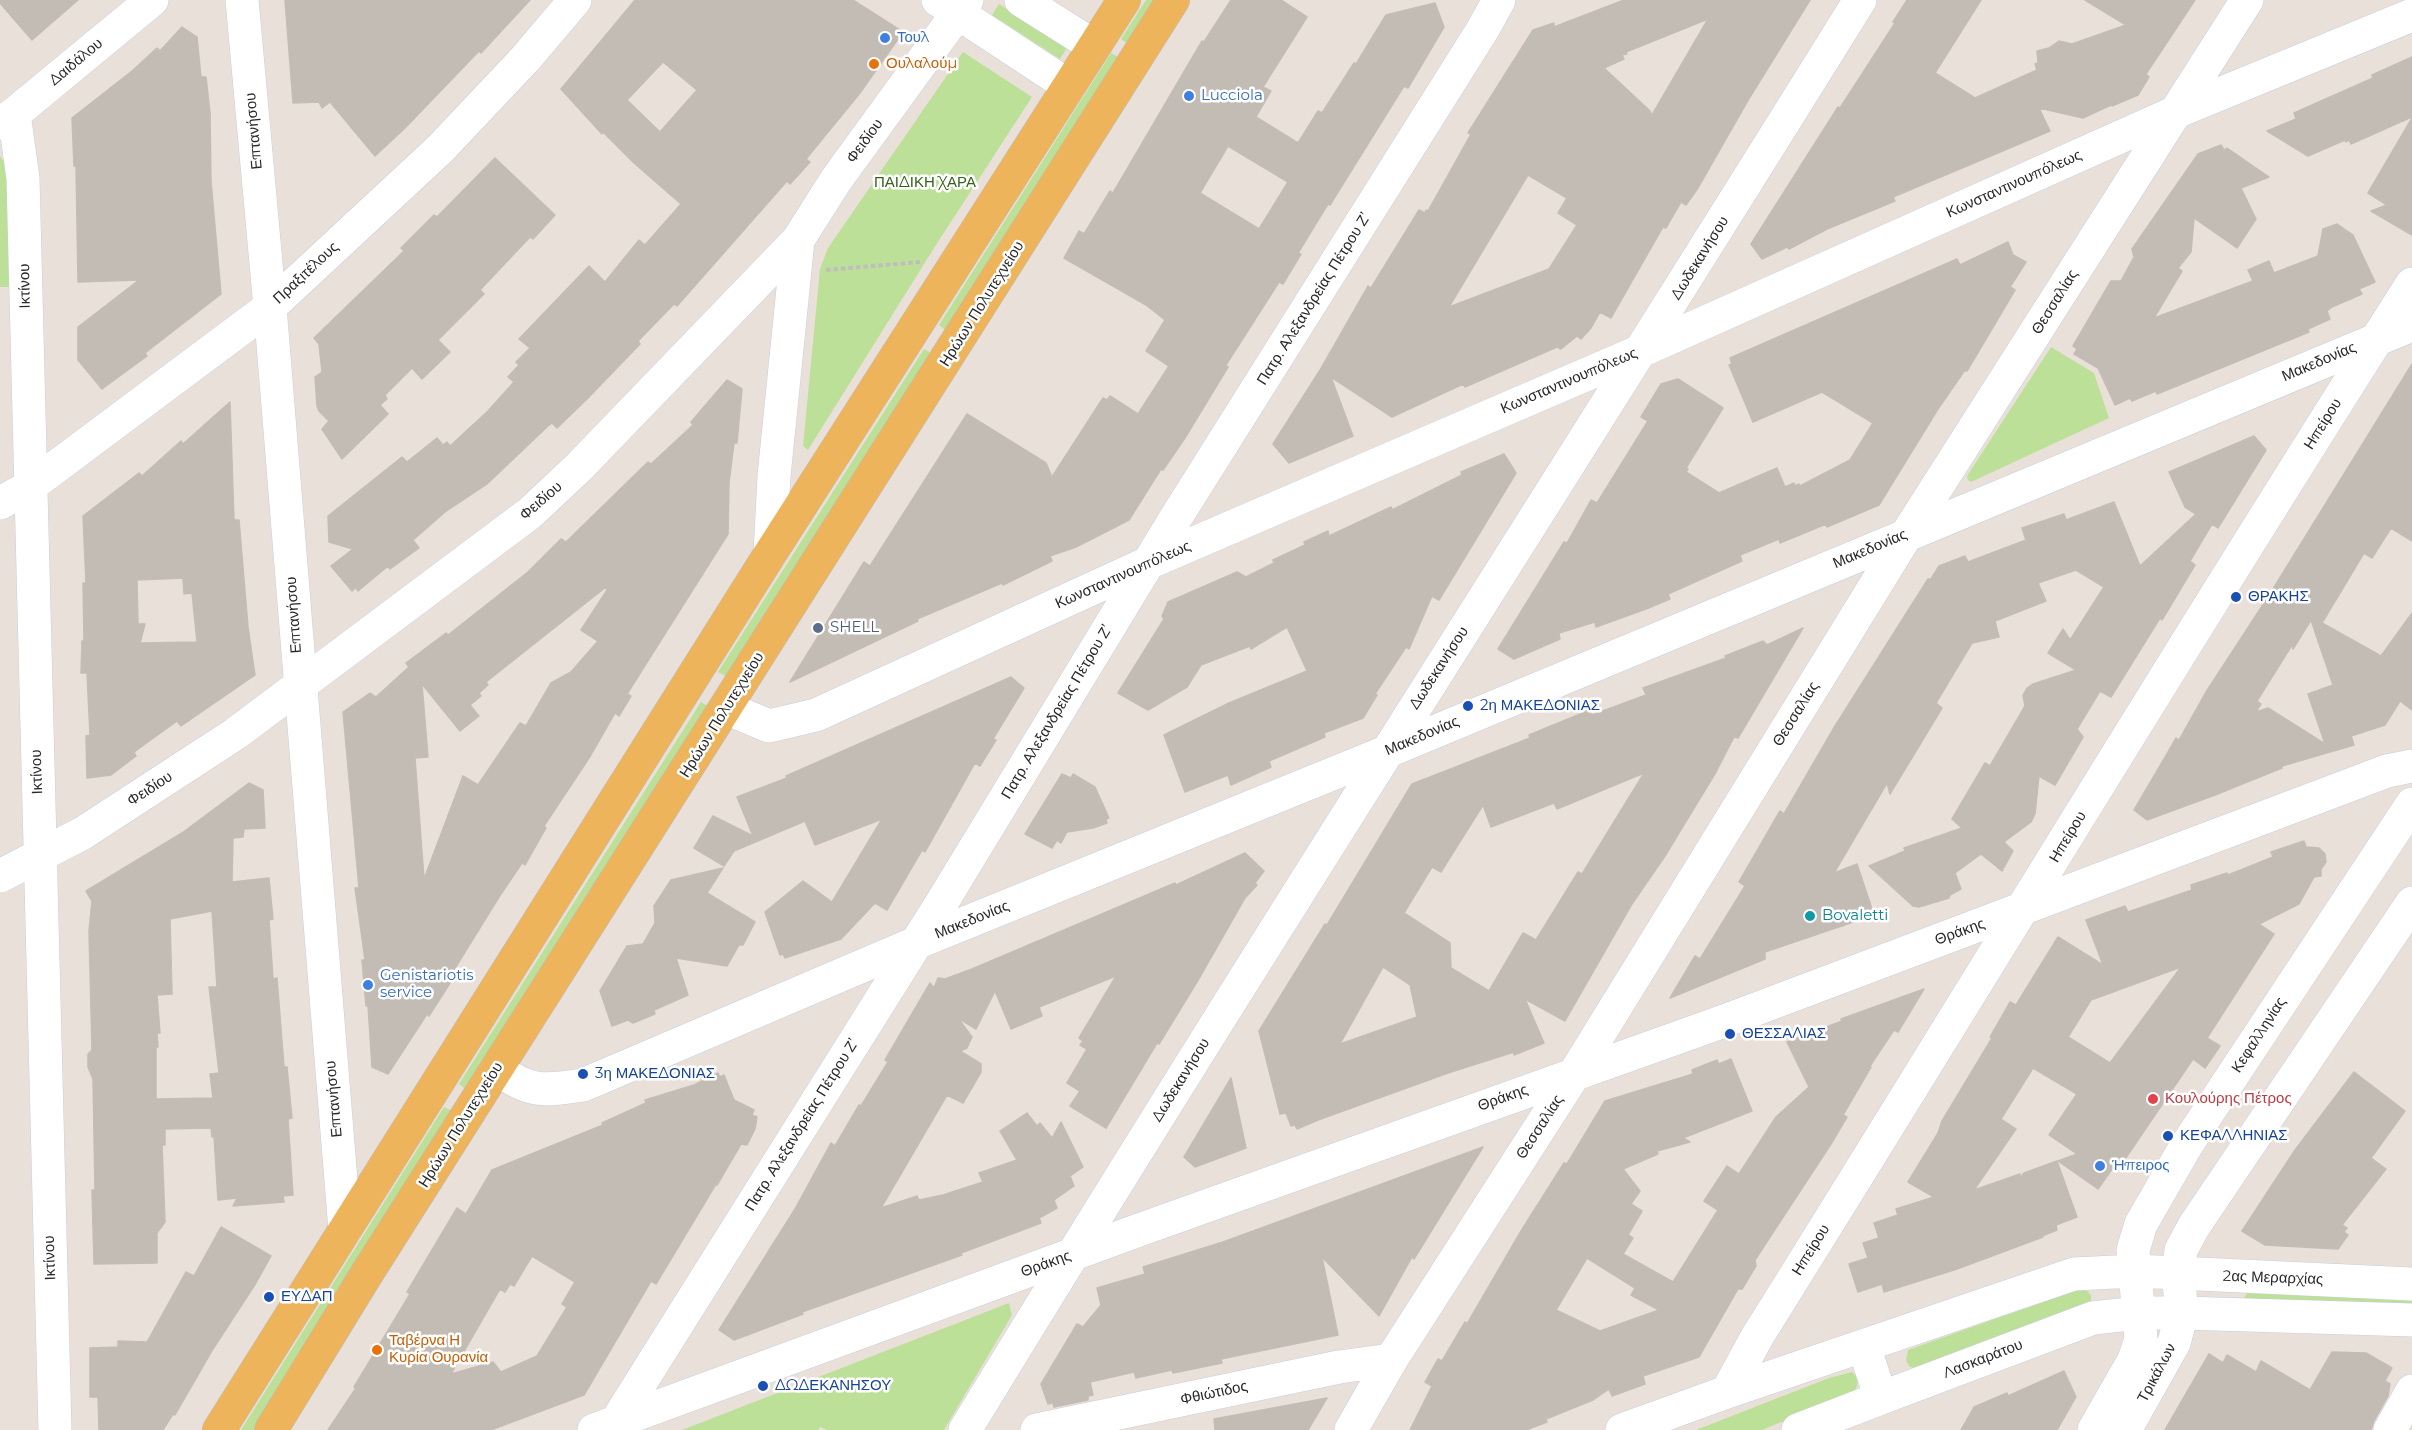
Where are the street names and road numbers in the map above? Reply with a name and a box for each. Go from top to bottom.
street label: Δαιδάλου [46,34,106,90]
street label: Επτανήσου [242,92,266,170]
street label: Φειδίου [843,115,887,167]
street label: Κωνσταντινουπόλεως [1943,146,2085,222]
street label: Πατρ. Αλεξανδρείας Πέτρου Ζ’ [1253,209,1375,389]
street label: Δωδεκανήσου [1667,213,1733,303]
street label: Πραξιτέλους [270,238,342,308]
street label: Ηρώων Πολυτεχνείου [936,238,1028,370]
street label: Ικτίνου [16,263,34,309]
street label: Θεσσαλίας [2028,266,2082,338]
street label: Μακεδονίας [2279,338,2359,386]
street label: Κωνσταντινουπόλεως [1498,344,1640,418]
street label: Ηπείρου [2300,395,2346,453]
street label: Φειδίου [516,478,566,524]
street label: Μακεδονίας [1830,525,1910,573]
street label: Κωνσταντινουπόλεως [1052,537,1194,613]
street label: Επτανήσου [282,576,306,654]
street label: Πατρ. Αλεξανδρείας Πέτρου Ζ’ [998,622,1116,802]
street label: Δωδεκανήσου [1406,623,1472,713]
street label: Ηρώων Πολυτεχνείου [676,649,768,781]
street label: Θεσσαλίας [1769,678,1823,750]
street label: Μακεδονίας [1382,712,1462,760]
street label: Ικτίνου [27,749,47,795]
street label: Φειδίου [124,768,176,810]
street label: Ηπείρου [2046,808,2090,866]
street label: Μακεδονίας [932,897,1012,943]
street label: Θράκης [1933,915,1987,949]
street label: Κεφαλληνίας [2228,994,2290,1076]
street label: Πατρ. Αλεξανδρείας Πέτρου Ζ’ [741,1035,863,1215]
street label: Δωδεκανήσου [1148,1035,1214,1125]
street label: Ηρώων Πολυτεχνείου [415,1059,507,1191]
street label: Επτανήσου [322,1060,346,1138]
street label: Θράκης [1476,1081,1530,1115]
street label: Θεσσαλίας [1513,1092,1567,1162]
street label: Ηπείρου [1788,1221,1834,1279]
street label: Ικτίνου [40,1235,60,1281]
street label: Θράκης [1019,1247,1073,1281]
street label: 2ας Μεραρχίας [2222,1267,2324,1289]
street label: Λασκαράτου [1941,1336,2025,1382]
street label: Τρικάλων [2134,1340,2180,1406]
street label: Φθιώτιδος [1179,1377,1249,1409]

